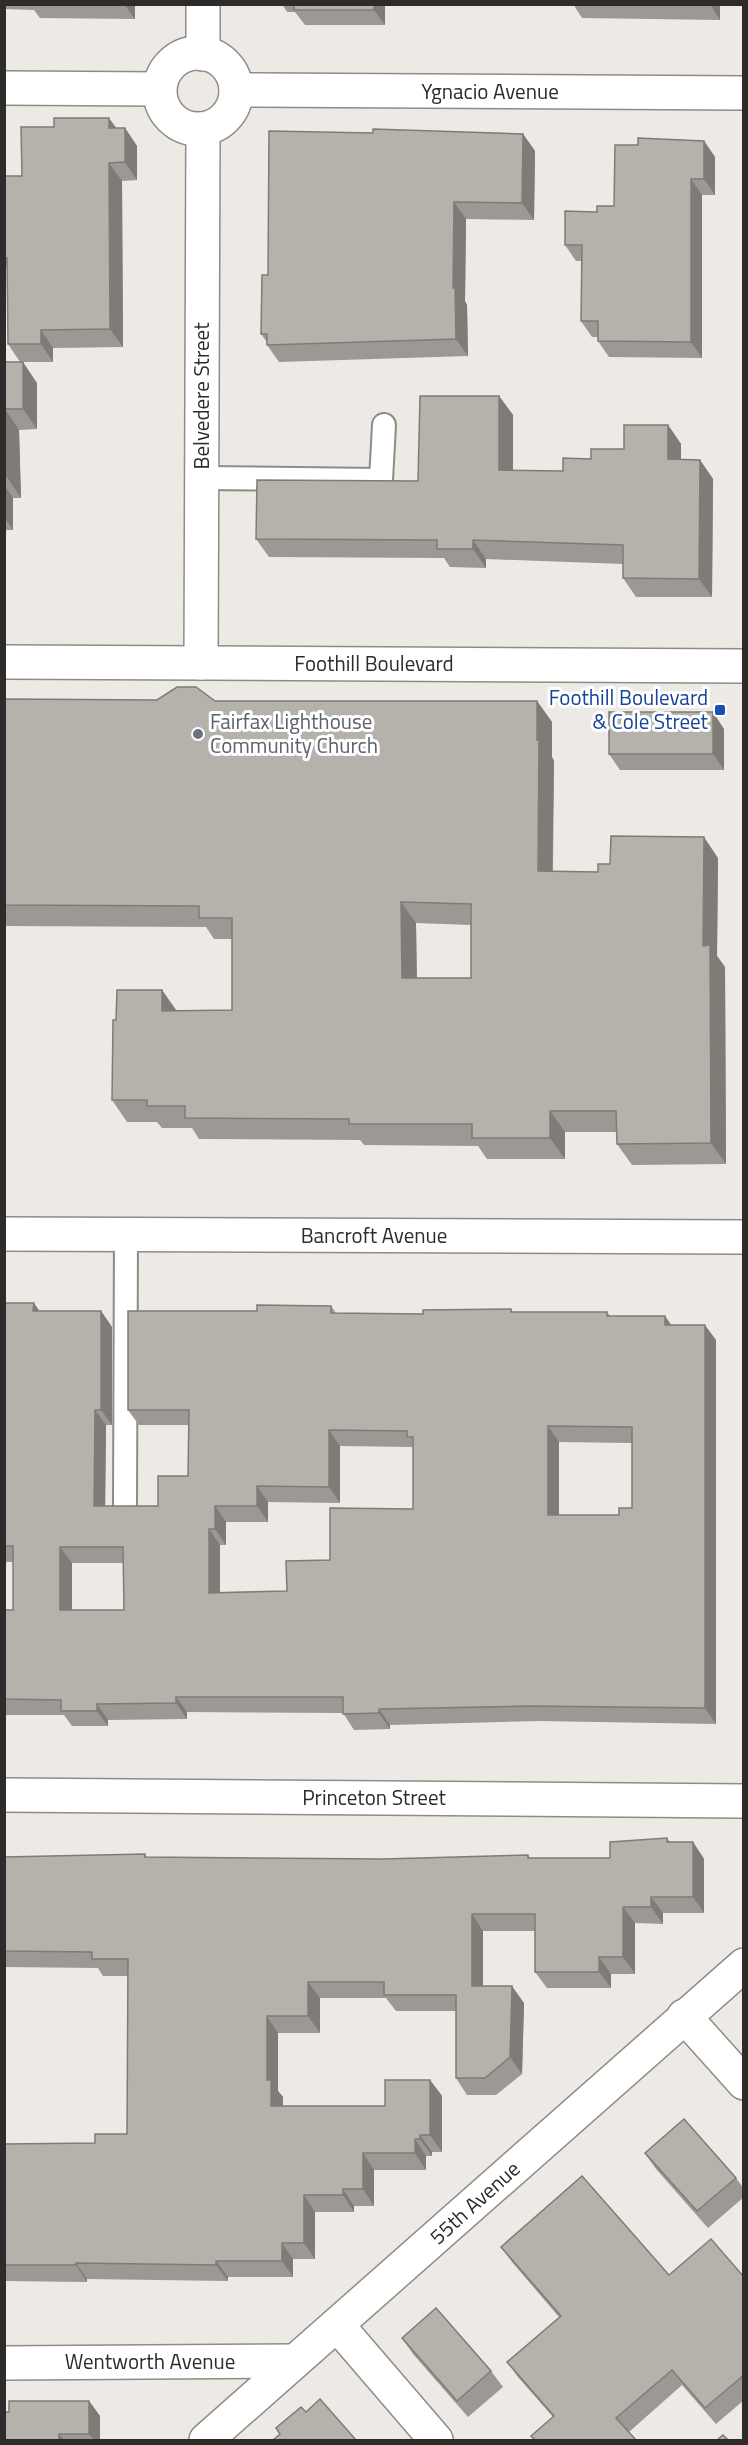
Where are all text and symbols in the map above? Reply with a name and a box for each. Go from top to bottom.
street label: Ygnacio Avenue [421,75,559,107]
street label: Belvedere Street [185,322,217,470]
street label: Foothill Boulevard [294,647,454,679]
place label: Foothill Boulevard & Cole Street [549,681,709,737]
marker: Foothill Boulevard & Cole Street [713,703,727,717]
place label: Fairfax Lighthouse Community Church [210,705,378,761]
marker: Fairfax Lighthouse Community Church [191,727,205,741]
street label: Bancroft Avenue [301,1219,447,1251]
street label: Princeton Street [302,1781,446,1813]
street label: 55th Avenue [422,2153,527,2252]
street label: Wentworth Avenue [65,2345,235,2377]

